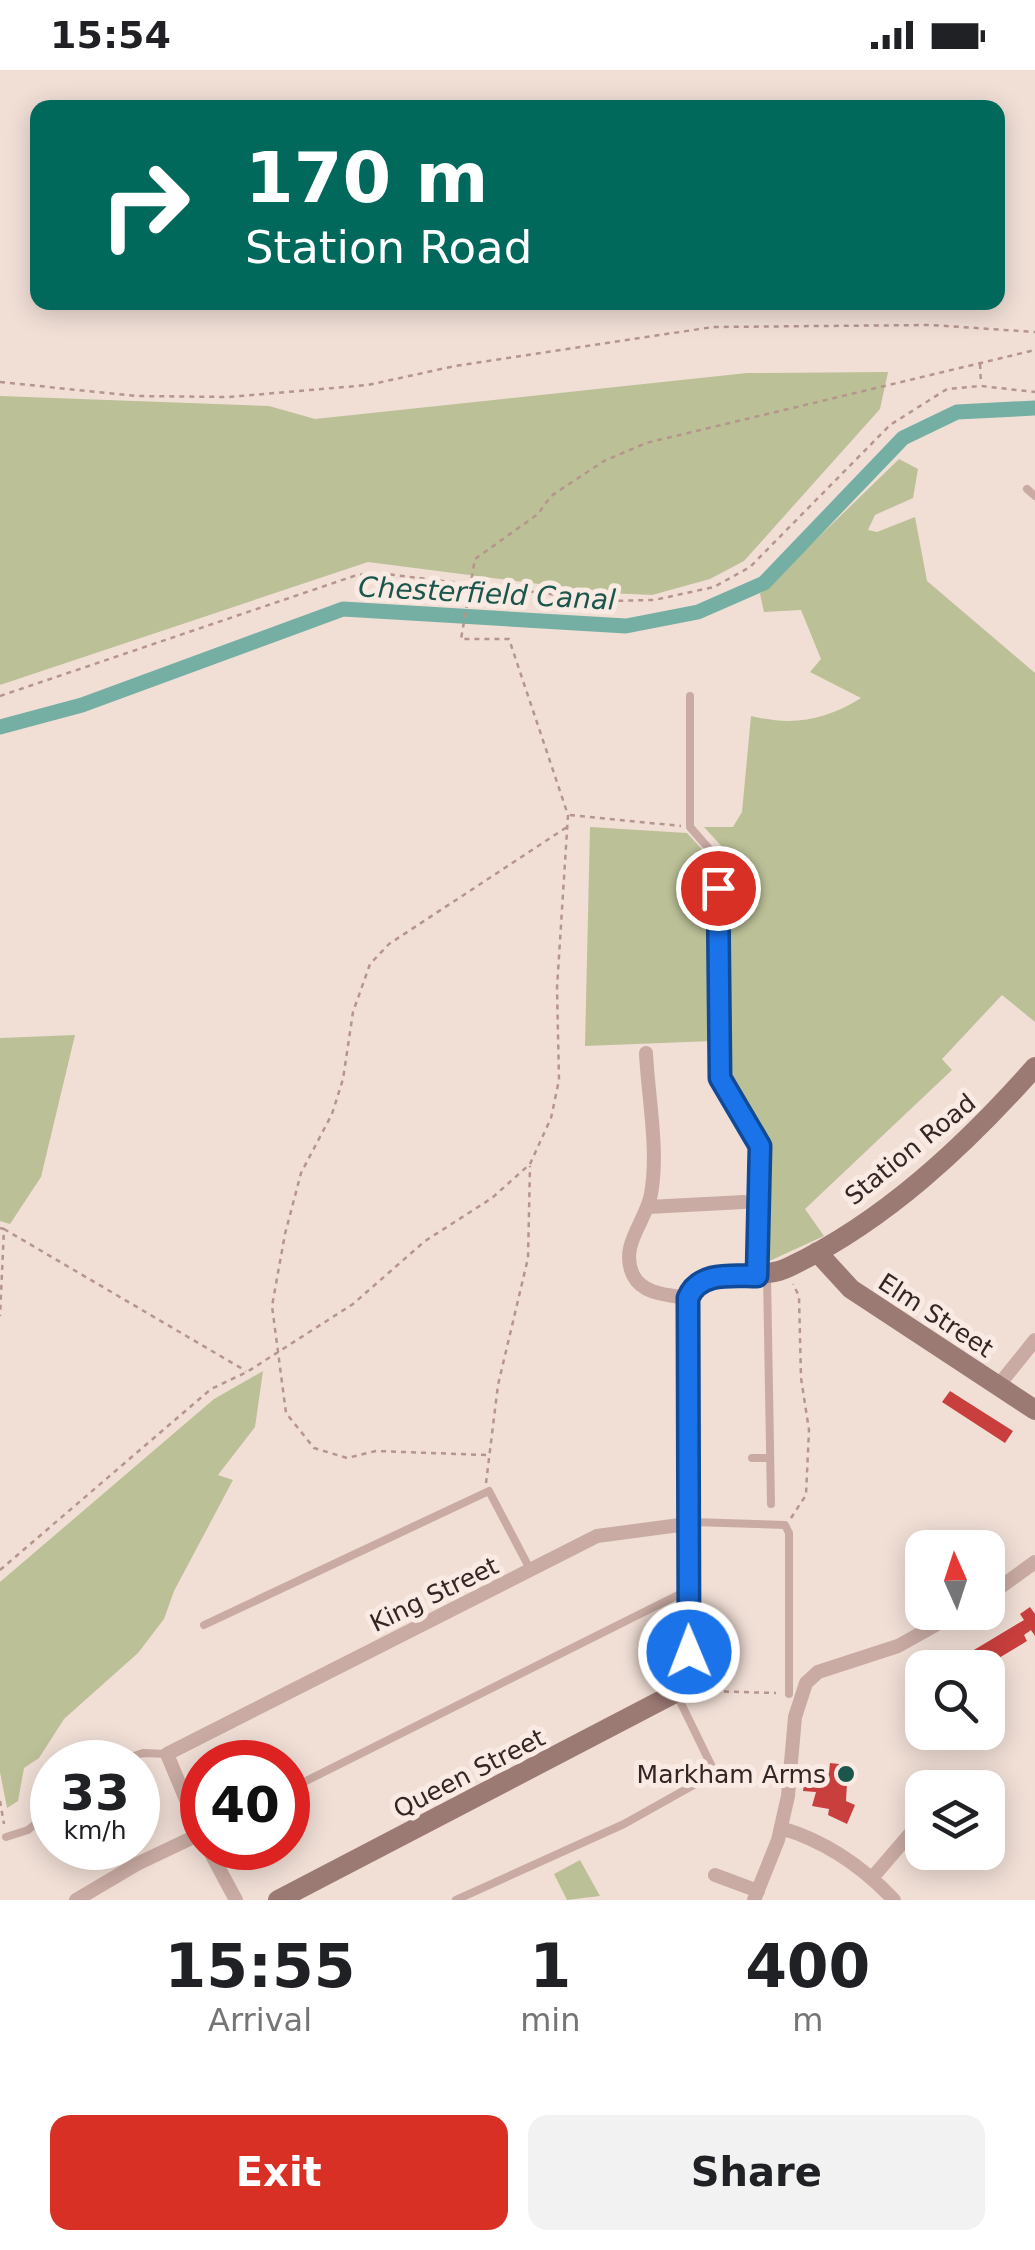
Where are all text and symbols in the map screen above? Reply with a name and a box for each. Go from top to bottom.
text: 15:54 [50,13,171,57]
text: 170 m [245,137,488,219]
icon: right [80,140,210,270]
text: Station Road [245,221,532,274]
water label: Chesterfield Canal [357,570,617,617]
pin [676,846,761,931]
icon: arrive [691,861,746,916]
street label: Station Road [839,1088,981,1211]
street label: Elm Street [873,1268,999,1363]
north arrow [905,1530,1005,1630]
map controls [905,1530,1005,1870]
street label: King Street [365,1551,503,1638]
position arrow [637,1600,741,1704]
button: search [905,1650,1005,1750]
street label: Queen Street [389,1723,550,1824]
speed limit sign: 40 [180,1740,310,1870]
place label: Markham Arms [637,1760,826,1789]
marker: Markham Arms [835,1763,857,1785]
text: 33 [60,1764,130,1822]
button: layers [905,1770,1005,1870]
text: km/h [63,1816,127,1845]
text: 15:55 [165,1931,356,2001]
text: 1 [529,1931,571,2001]
text: 400 [745,1931,870,2001]
text: Arrival [208,2001,312,2039]
text: min [520,2001,581,2039]
text: m [792,2001,823,2039]
button: Exit [50,2115,508,2230]
button: Share [528,2115,985,2230]

